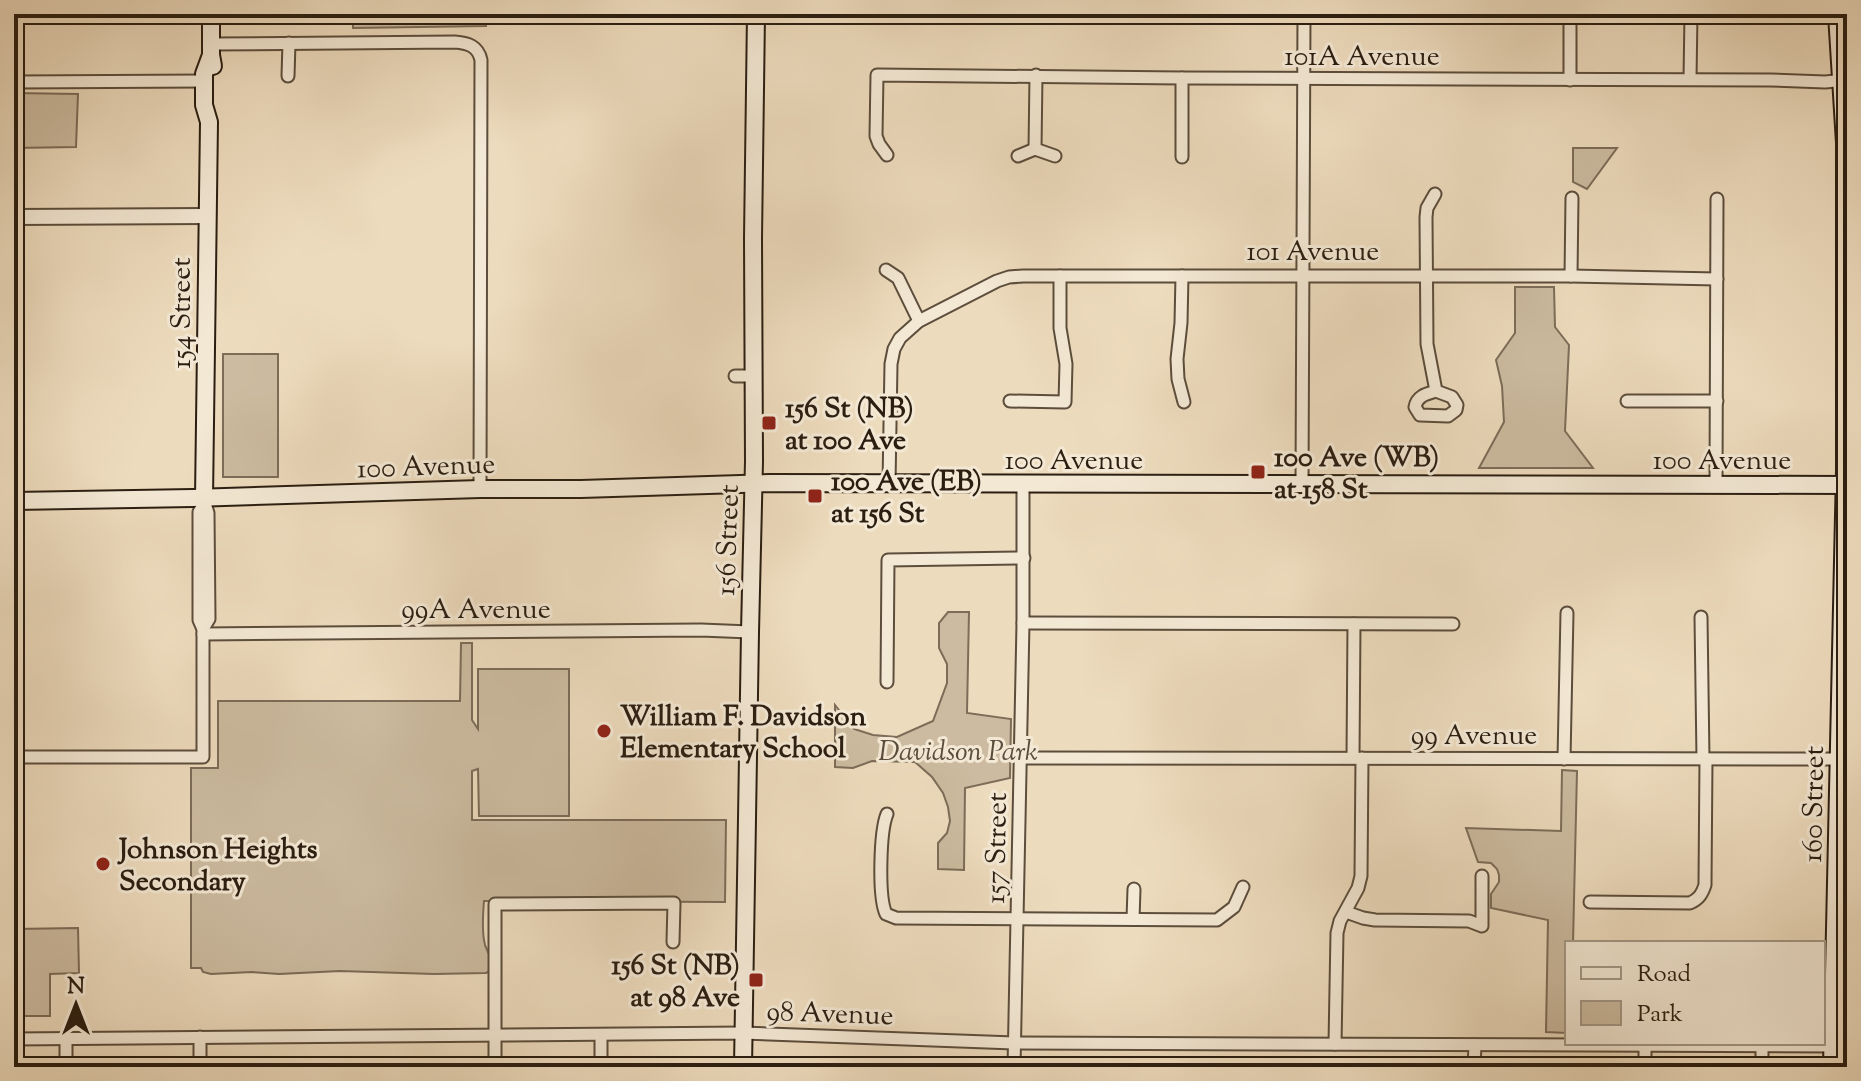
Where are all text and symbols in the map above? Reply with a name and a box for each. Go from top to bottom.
street label: 101A Avenue [1284,38,1440,78]
street label: 101 Avenue [1247,233,1379,273]
street label: 154 Street [163,257,203,369]
place label: 156 St (NB) at 100 Ave [785,390,914,462]
marker: 156 St (NB) at 100 Ave [760,414,778,432]
place label: 100 Ave (WB) at 158 St [1274,439,1439,511]
street label: 100 Avenue [1005,442,1143,482]
street label: 100 Avenue [1653,442,1791,482]
street label: 100 Avenue [356,446,496,490]
place label: 100 Ave (EB) at 156 St [831,463,982,535]
marker: 100 Ave (WB) at 158 St [1249,463,1267,481]
street label: 156 Street [707,483,751,596]
marker: 100 Ave (EB) at 156 St [806,487,824,505]
street label: 99A Avenue [401,591,551,631]
place label: William F. Davidson Elementary School [620,698,867,770]
street label: 99 Avenue [1411,717,1537,757]
marker: William F. Davidson Elementary School [595,722,613,740]
park label: Davidson Park [878,733,1038,773]
street label: 160 Street [1794,745,1836,863]
street label: 157 Street [977,792,1019,904]
place label: Johnson Heights Secondary [117,831,318,903]
marker: Johnson Heights Secondary [94,855,112,873]
legend [1565,941,1825,1045]
place label: 156 St (NB) at 98 Ave [611,947,740,1019]
text: Road [1637,958,1691,992]
north arrow [36,965,116,1045]
marker: 156 St (NB) at 98 Ave [747,971,765,989]
text: N [67,972,85,1004]
street label: 98 Avenue [766,993,894,1037]
text: Park [1637,998,1683,1032]

